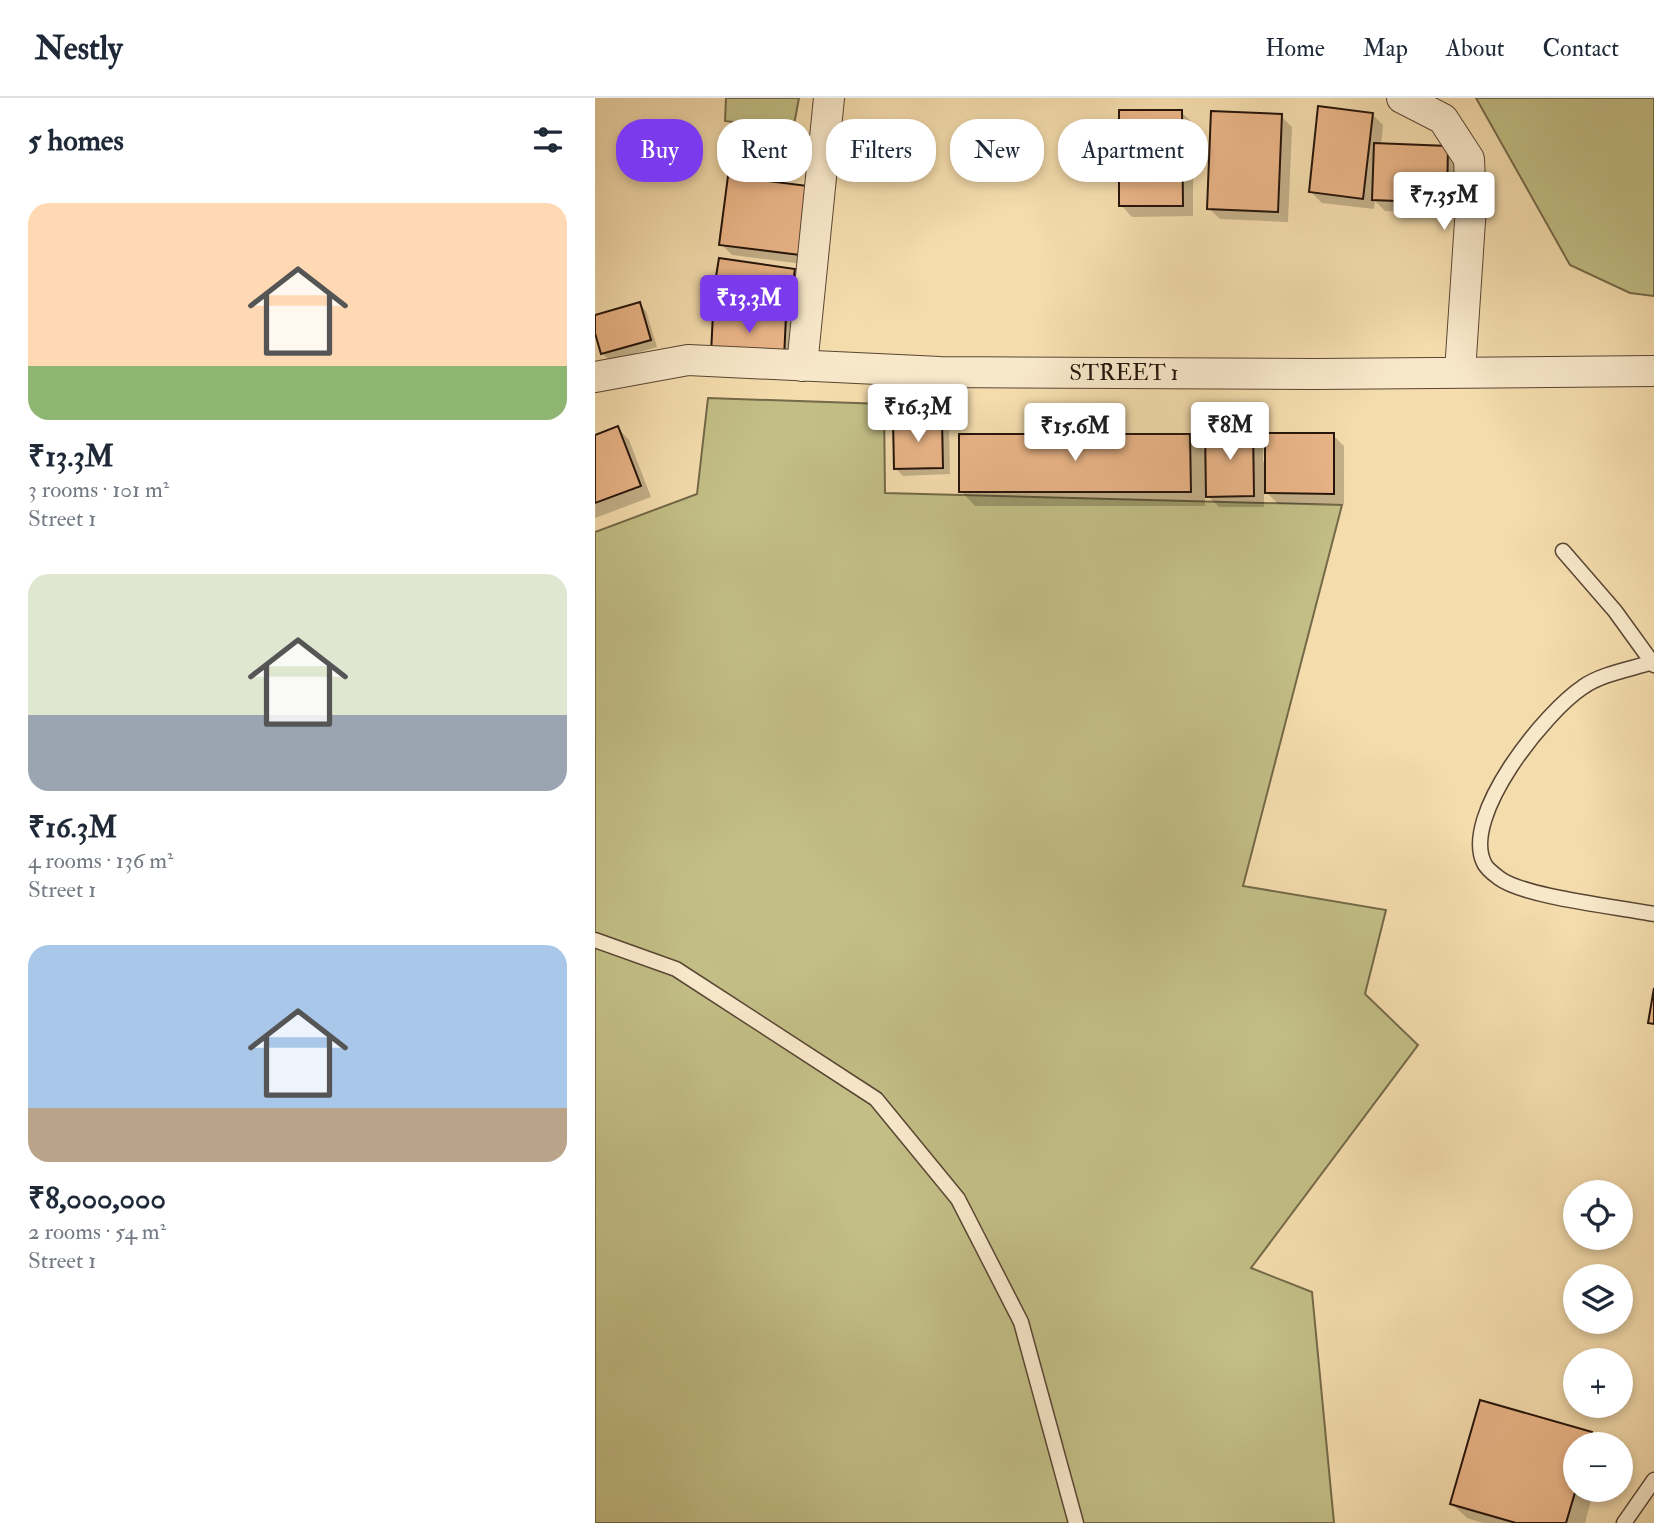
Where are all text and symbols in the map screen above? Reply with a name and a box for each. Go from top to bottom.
text: Nestly [35,28,123,69]
text: Home [1265,33,1325,64]
text: Map [1363,33,1408,64]
text: About [1446,33,1505,64]
text: Contact [1543,33,1619,64]
chip: Buy [616,119,703,182]
chip: Rent [717,119,812,182]
chip: Filters [826,119,936,182]
chip: New [950,119,1044,182]
chip: Apartment [1058,119,1208,182]
icon: filters [529,121,567,159]
text: 5 homes [28,122,124,159]
pin: ₹7.35M [1387,172,1501,232]
text: ₹7.35M [1410,180,1478,209]
icon: home [235,248,361,374]
pin: ₹13.3M [692,275,806,335]
text: ₹13.3M [716,283,782,312]
street label: STREET 1 [1069,358,1179,387]
pin: ₹16.3M [861,384,975,444]
text: ₹16.3M [884,392,952,421]
pin: ₹8M [1196,402,1264,462]
pin: ₹15.6M [1018,404,1132,463]
text: ₹8M [1207,410,1253,439]
text: ₹15.6M [1040,411,1110,440]
text: ₹13.3M [28,438,114,475]
text: 3 rooms · 101 m² [28,475,169,504]
text: Street 1 [28,504,96,533]
icon: home [235,619,361,745]
text: ₹16.3M [28,809,117,846]
text: 4 rooms · 136 m² [28,846,174,875]
text: Street 1 [28,875,96,904]
icon: home [235,990,361,1116]
text: ₹8,000,000 [28,1180,166,1217]
map controls [1563,1180,1633,1502]
button: locate [1563,1180,1633,1250]
text: 2 rooms · 54 m² [28,1217,166,1246]
text: Street 1 [28,1246,96,1275]
button: layers [1563,1264,1633,1334]
button: + [1563,1348,1633,1418]
button: − [1563,1432,1633,1502]

